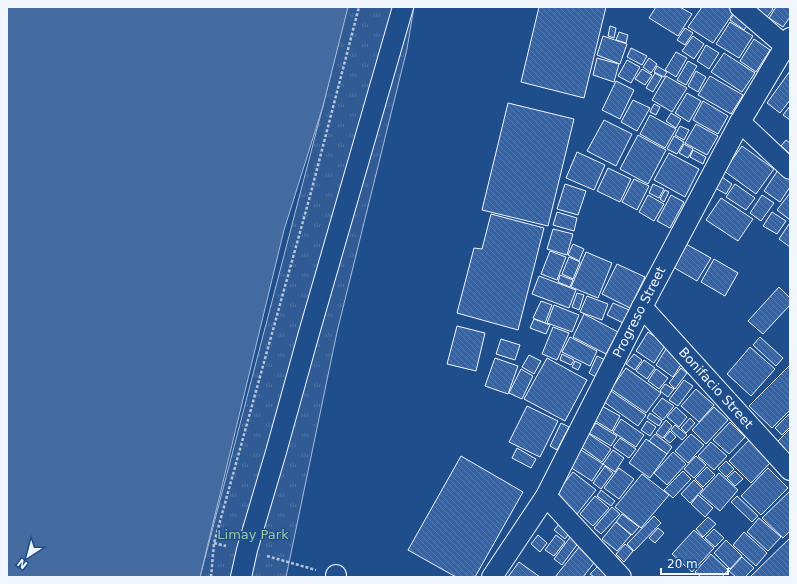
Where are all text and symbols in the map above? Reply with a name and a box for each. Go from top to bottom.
street label: Progreso Street [610,264,668,360]
street label: Bonifacio Street [676,344,756,432]
park label: Limay Park [217,527,289,542]
north arrow [8,536,48,576]
scale bar [661,550,728,576]
text: N [15,556,30,572]
text: 20 m [667,557,698,571]

